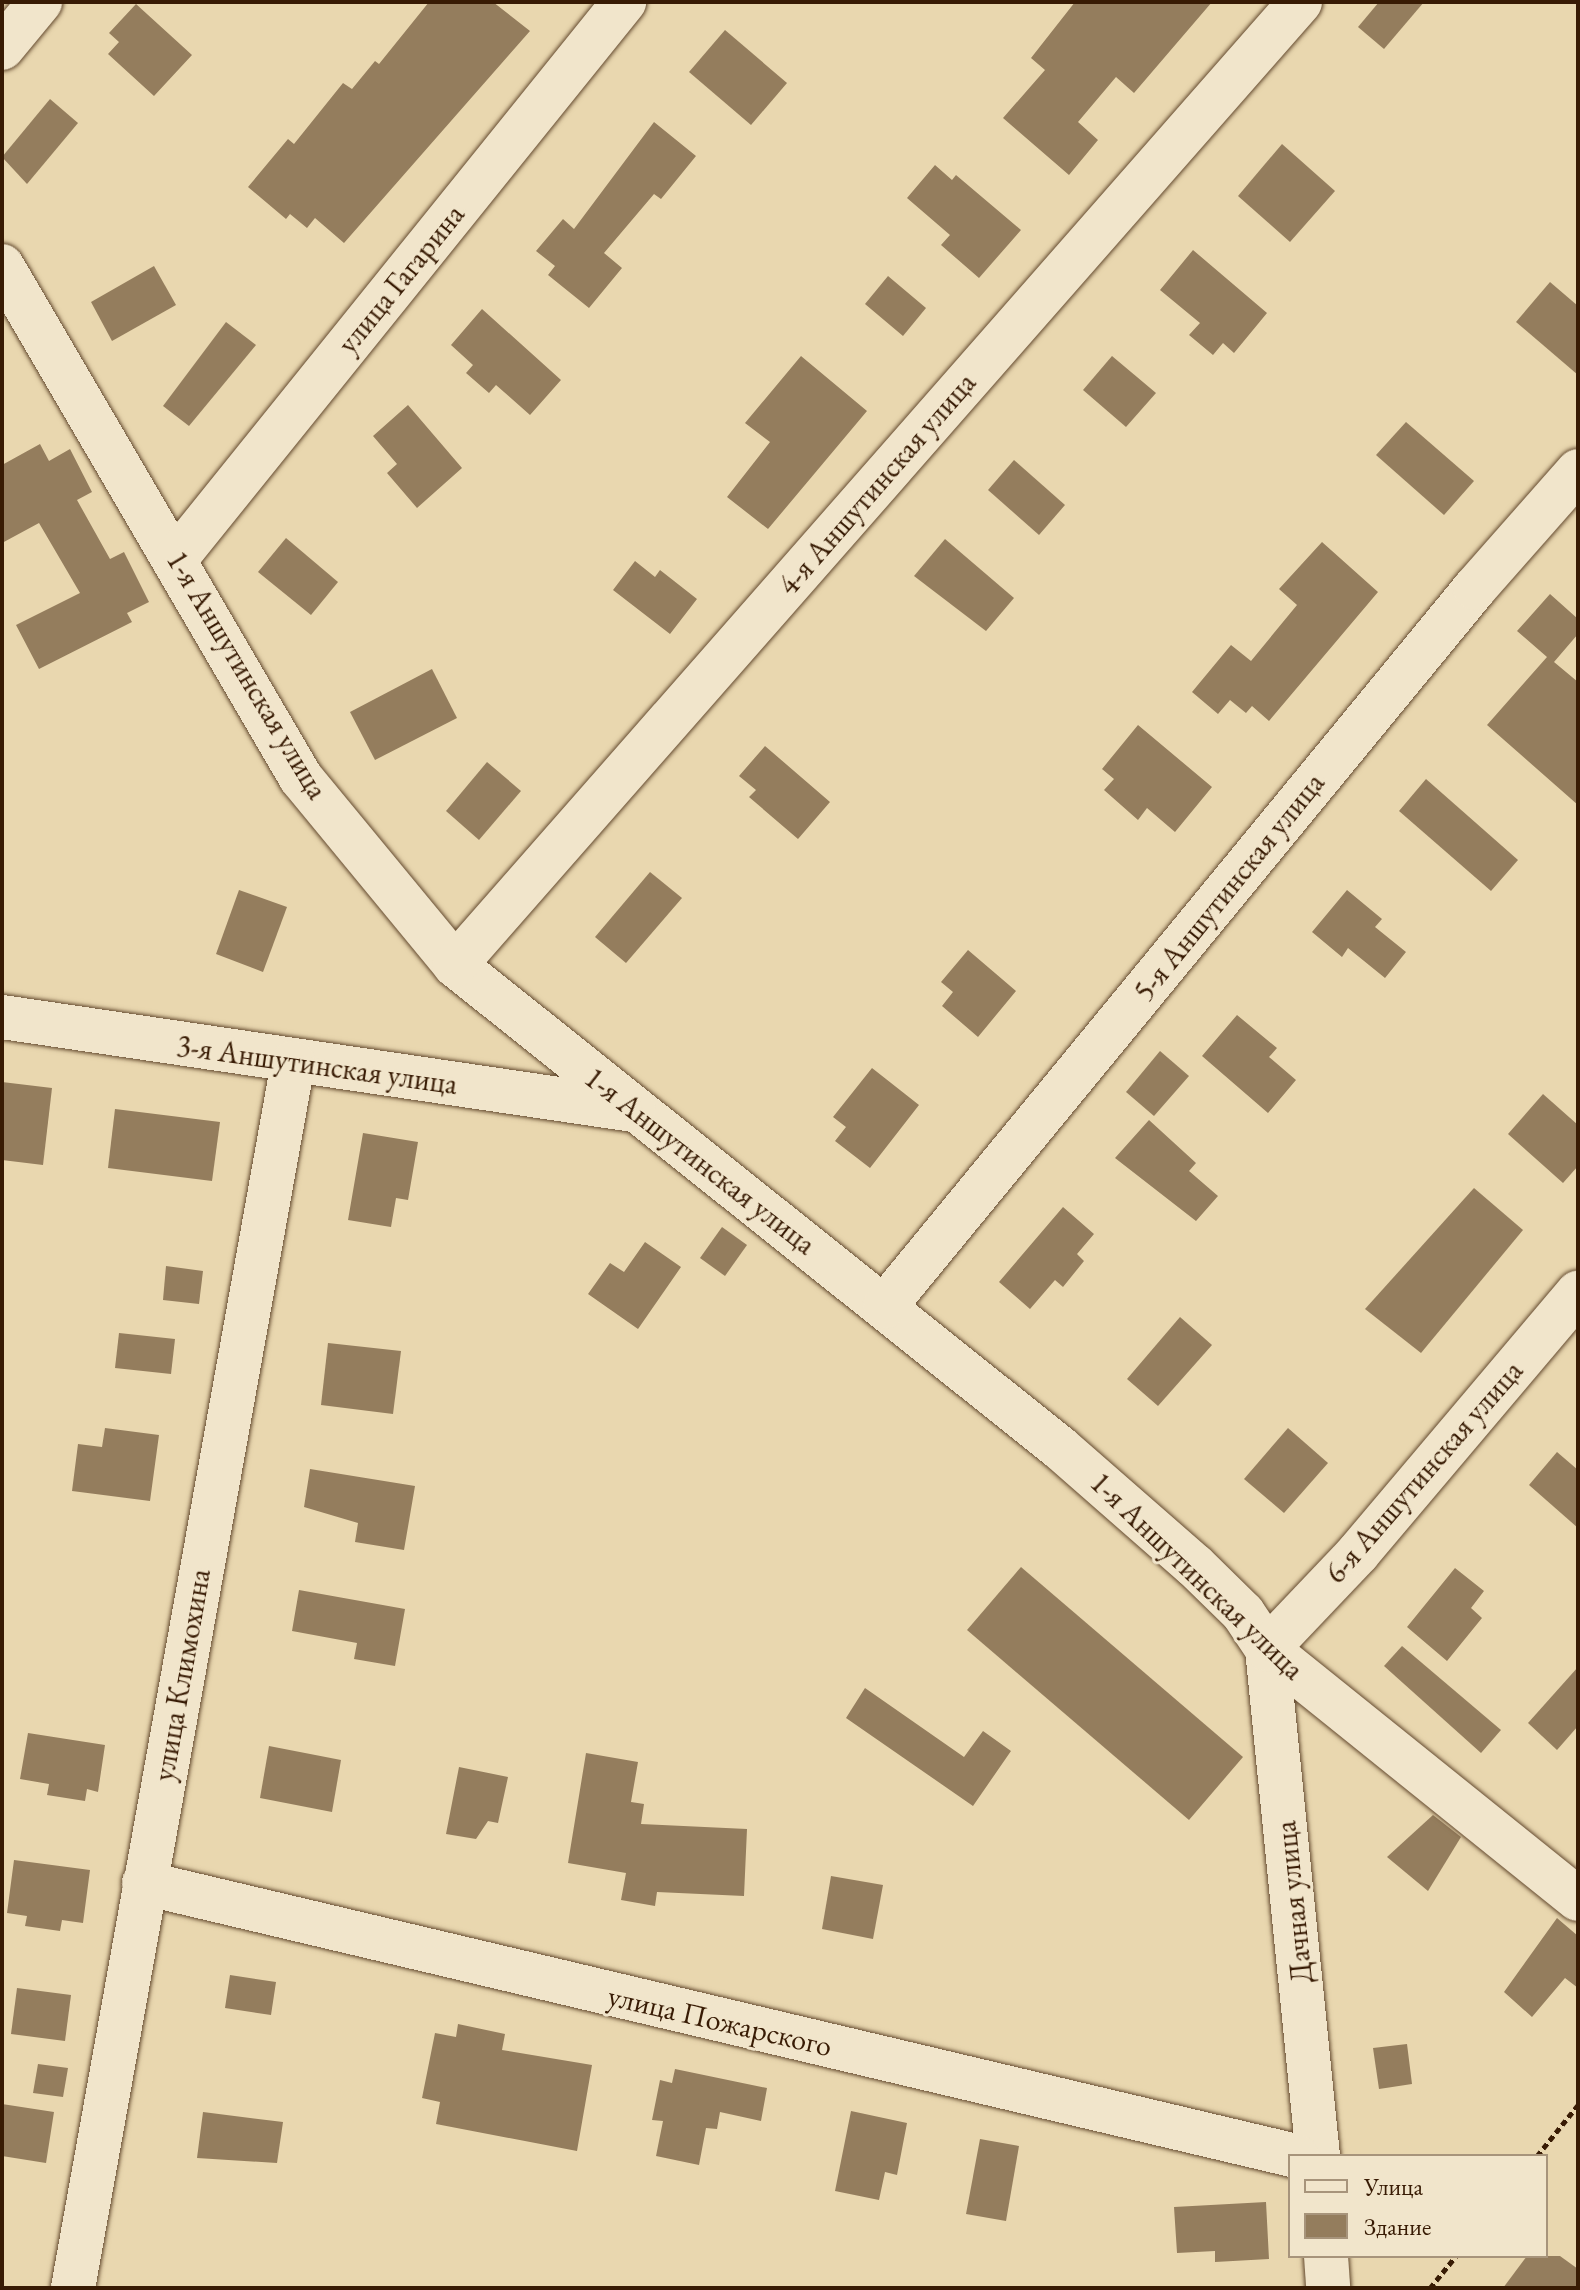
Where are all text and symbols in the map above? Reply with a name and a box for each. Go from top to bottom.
street label: улица Гагарина [330,197,472,361]
street label: 4-я Аншутинская улица [771,365,983,603]
street label: 1-я Аншутинская улица [159,544,335,806]
street label: 5-я Аншутинская улица [1126,766,1332,1008]
street label: 3-я Аншутинская улица [174,1027,460,1103]
street label: 1-я Аншутинская улица [577,1060,823,1262]
street label: 6-я Аншутинская улица [1318,1353,1530,1591]
street label: 1-я Аншутинская улица [1083,1465,1311,1687]
street label: улица Климохина [146,1566,218,1784]
street label: Дачная улица [1268,1819,1320,1985]
street label: улица Пожарского [604,1978,836,2064]
legend [1288,2154,1548,2258]
text: Улица [1364,2171,1423,2202]
text: Здание [1364,2211,1431,2242]

